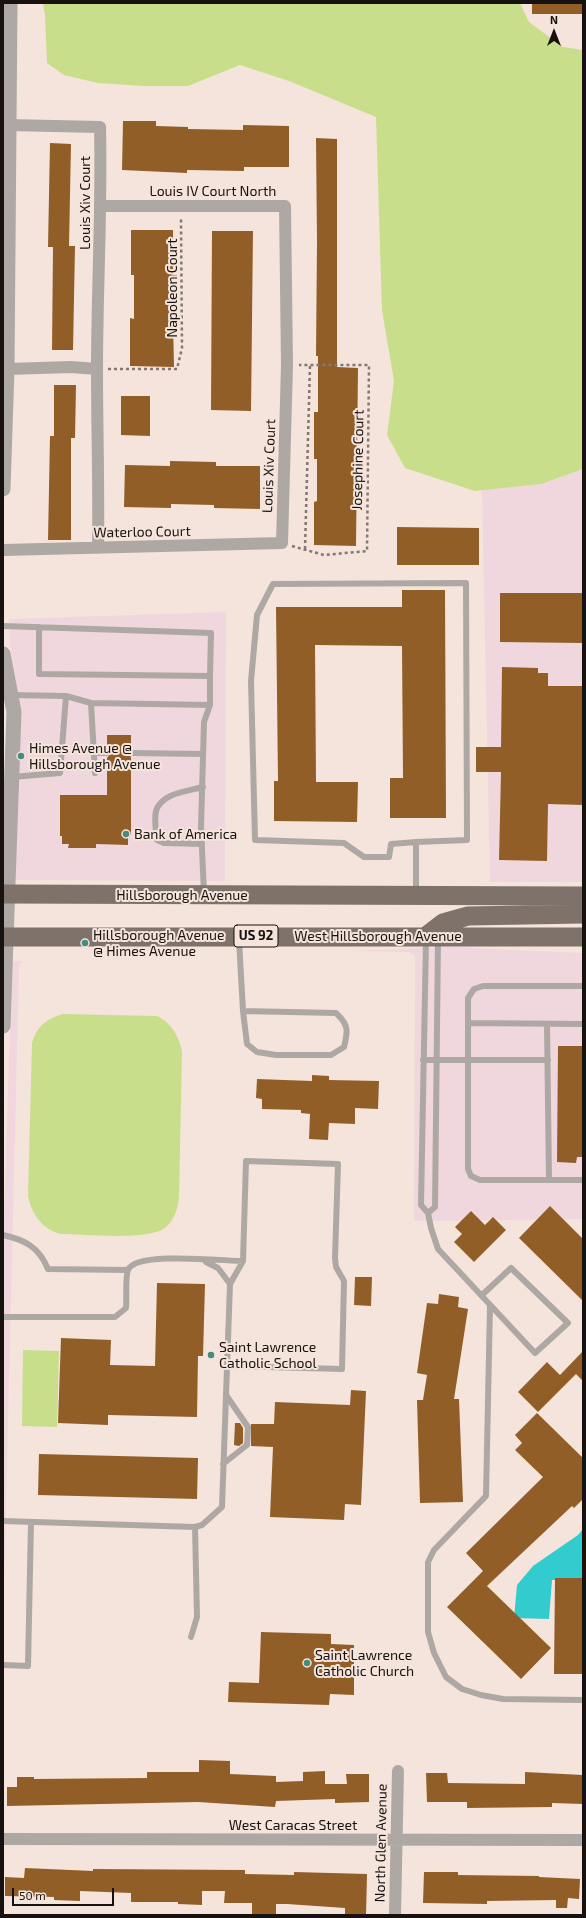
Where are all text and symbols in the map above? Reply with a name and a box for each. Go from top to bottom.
north arrow [534,12,574,52]
text: N [550,13,558,26]
street label: Louis Xiv Court [77,156,93,250]
street label: Louis IV Court North [149,183,277,199]
street label: Napoleon Court [164,238,180,338]
street label: Josephine Court [349,410,367,510]
street label: Louis Xiv Court [259,419,279,513]
street label: Waterloo Court [93,523,191,541]
place label: Himes Avenue @ Hillsborough Avenue [29,740,161,772]
marker: Himes Avenue @ Hillsborough Avenue [16,751,26,761]
place label: Bank of America [134,826,237,842]
marker: Bank of America [121,829,131,839]
street label: Hillsborough Avenue [116,887,248,903]
road number: US 92 [234,925,278,947]
place label: Hillsborough Avenue @ Himes Avenue [93,927,225,960]
street label: West Hillsborough Avenue [294,928,462,944]
marker: Hillsborough Avenue @ Himes Avenue [80,938,90,948]
place label: Saint Lawrence Catholic School [219,1339,317,1372]
marker: Saint Lawrence Catholic School [206,1350,216,1360]
place label: Saint Lawrence Catholic Church [315,1647,414,1680]
marker: Saint Lawrence Catholic Church [302,1658,312,1668]
street label: North Glen Avenue [372,1784,390,1902]
street label: West Caracas Street [229,1817,357,1833]
scale bar [14,1880,116,1906]
text: 50 m [19,1888,46,1902]

